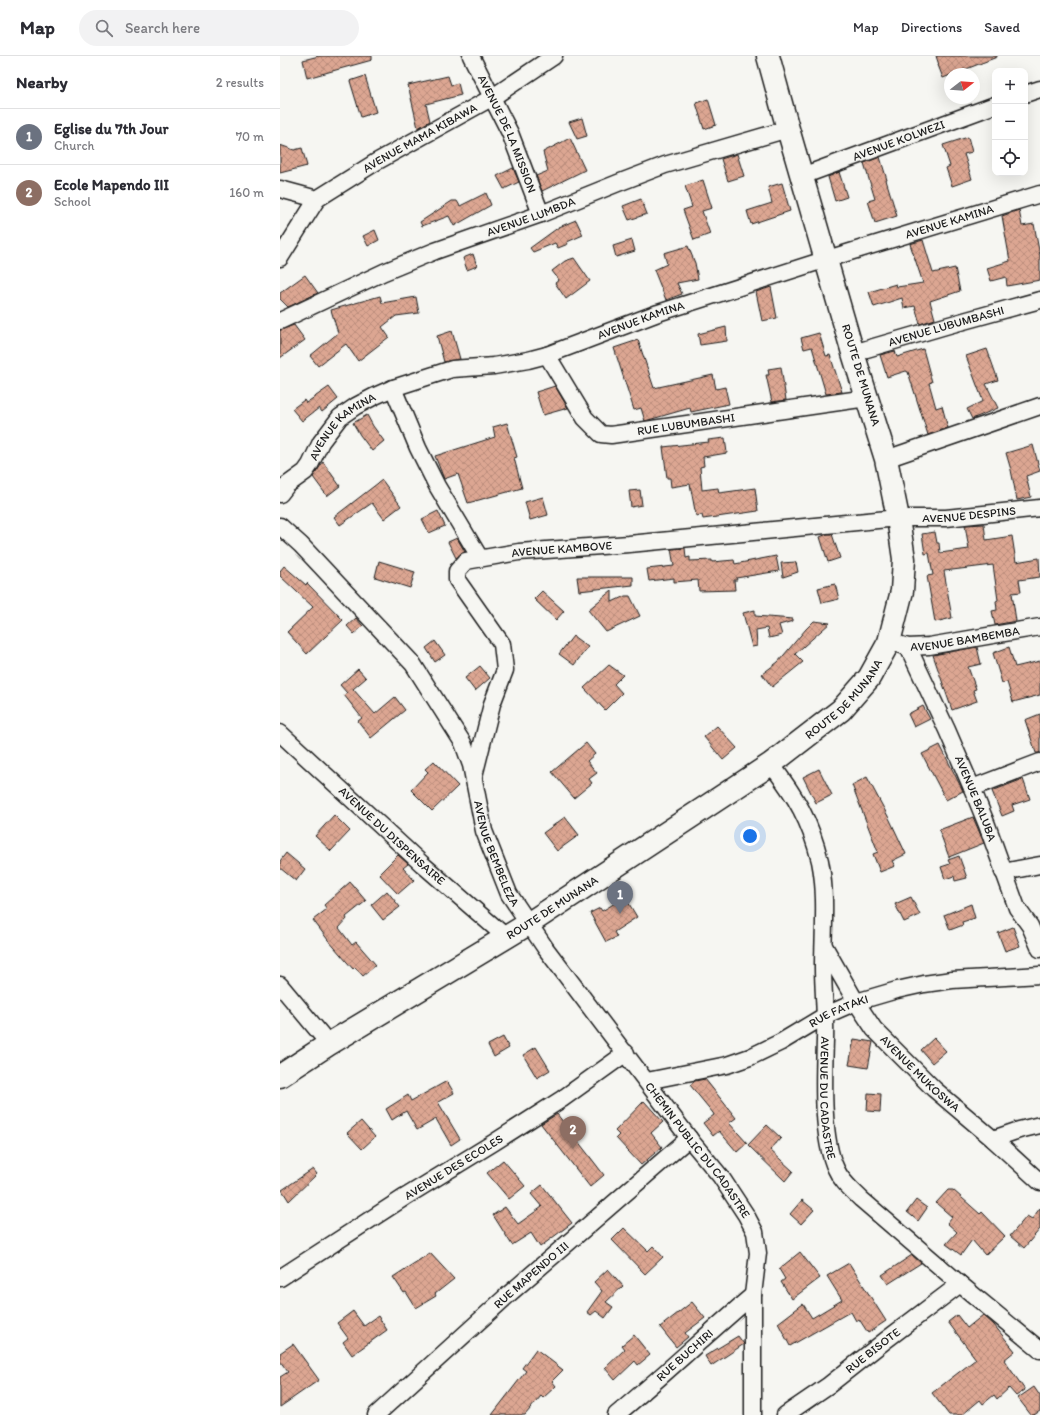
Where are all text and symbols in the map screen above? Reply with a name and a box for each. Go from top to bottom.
search box [79,10,359,46]
text: Map [20,16,55,39]
icon: search [93,17,115,39]
text: Search here [125,19,200,37]
text: Map [853,19,879,36]
text: Directions [901,19,962,36]
text: Saved [984,19,1020,36]
north arrow [944,68,980,104]
map controls [992,68,1028,176]
button: + [992,68,1028,104]
text: Nearby [16,72,68,92]
street label: AVENUE DE LA MISSION [475,73,539,195]
text: 2 results [216,75,264,90]
street label: AVENUE MAMA KIBAWA [360,100,480,176]
button: − [992,104,1028,140]
street label: AVENUE KOLWEZI [851,117,947,164]
text: Eglise du 7th Jour [54,120,169,138]
text: 1 [26,129,32,144]
text: 70 m [236,129,264,144]
text: Church [54,138,95,153]
button: locate [992,140,1028,176]
text: Ecole Mapendo III [54,176,169,194]
text: 2 [26,185,32,200]
text: 160 m [229,185,264,200]
text: School [54,194,91,209]
street label: AVENUE LUMBDA [485,194,577,239]
street label: AVENUE KAMINA [904,202,996,242]
street label: AVENUE KAMINA [595,298,686,342]
street label: AVENUE LUBUMBASHI [887,303,1006,349]
street label: ROUTE DE MUNANA [839,322,883,428]
street label: AVENUE KAMINA [306,390,378,463]
street label: RUE LUBUMBASHI [636,410,736,438]
street label: AVENUE DESPINS [922,504,1017,525]
street label: AVENUE KAMBOVE [510,538,613,560]
street label: AVENUE BAMBEMBA [910,624,1021,654]
street label: ROUTE DE MUNANA [802,657,885,742]
street label: AVENUE BALUBA [952,754,999,844]
street label: AVENUE DU DISPENSAIRE [336,784,448,888]
street label: AVENUE BEMBELEZA [471,799,522,909]
your location [740,826,760,846]
street label: ROUTE DE MUNANA [504,873,601,942]
pin: 1 [607,881,633,914]
street label: RUE FATAKI [806,992,870,1031]
street label: AVENUE MUKOSWA [877,1032,963,1115]
street label: AVENUE DU CADASTRE [817,1036,839,1161]
street label: CHEMIN PUBLIC DU CADASTRE [642,1079,753,1221]
pin: 2 [560,1116,586,1149]
street label: AVENUE DES ECOLES [402,1131,506,1203]
street label: RUE MAPENDO III [491,1239,571,1311]
street label: RUE BISOTE [843,1325,903,1376]
street label: RUE BUCHIRI [653,1326,716,1384]

